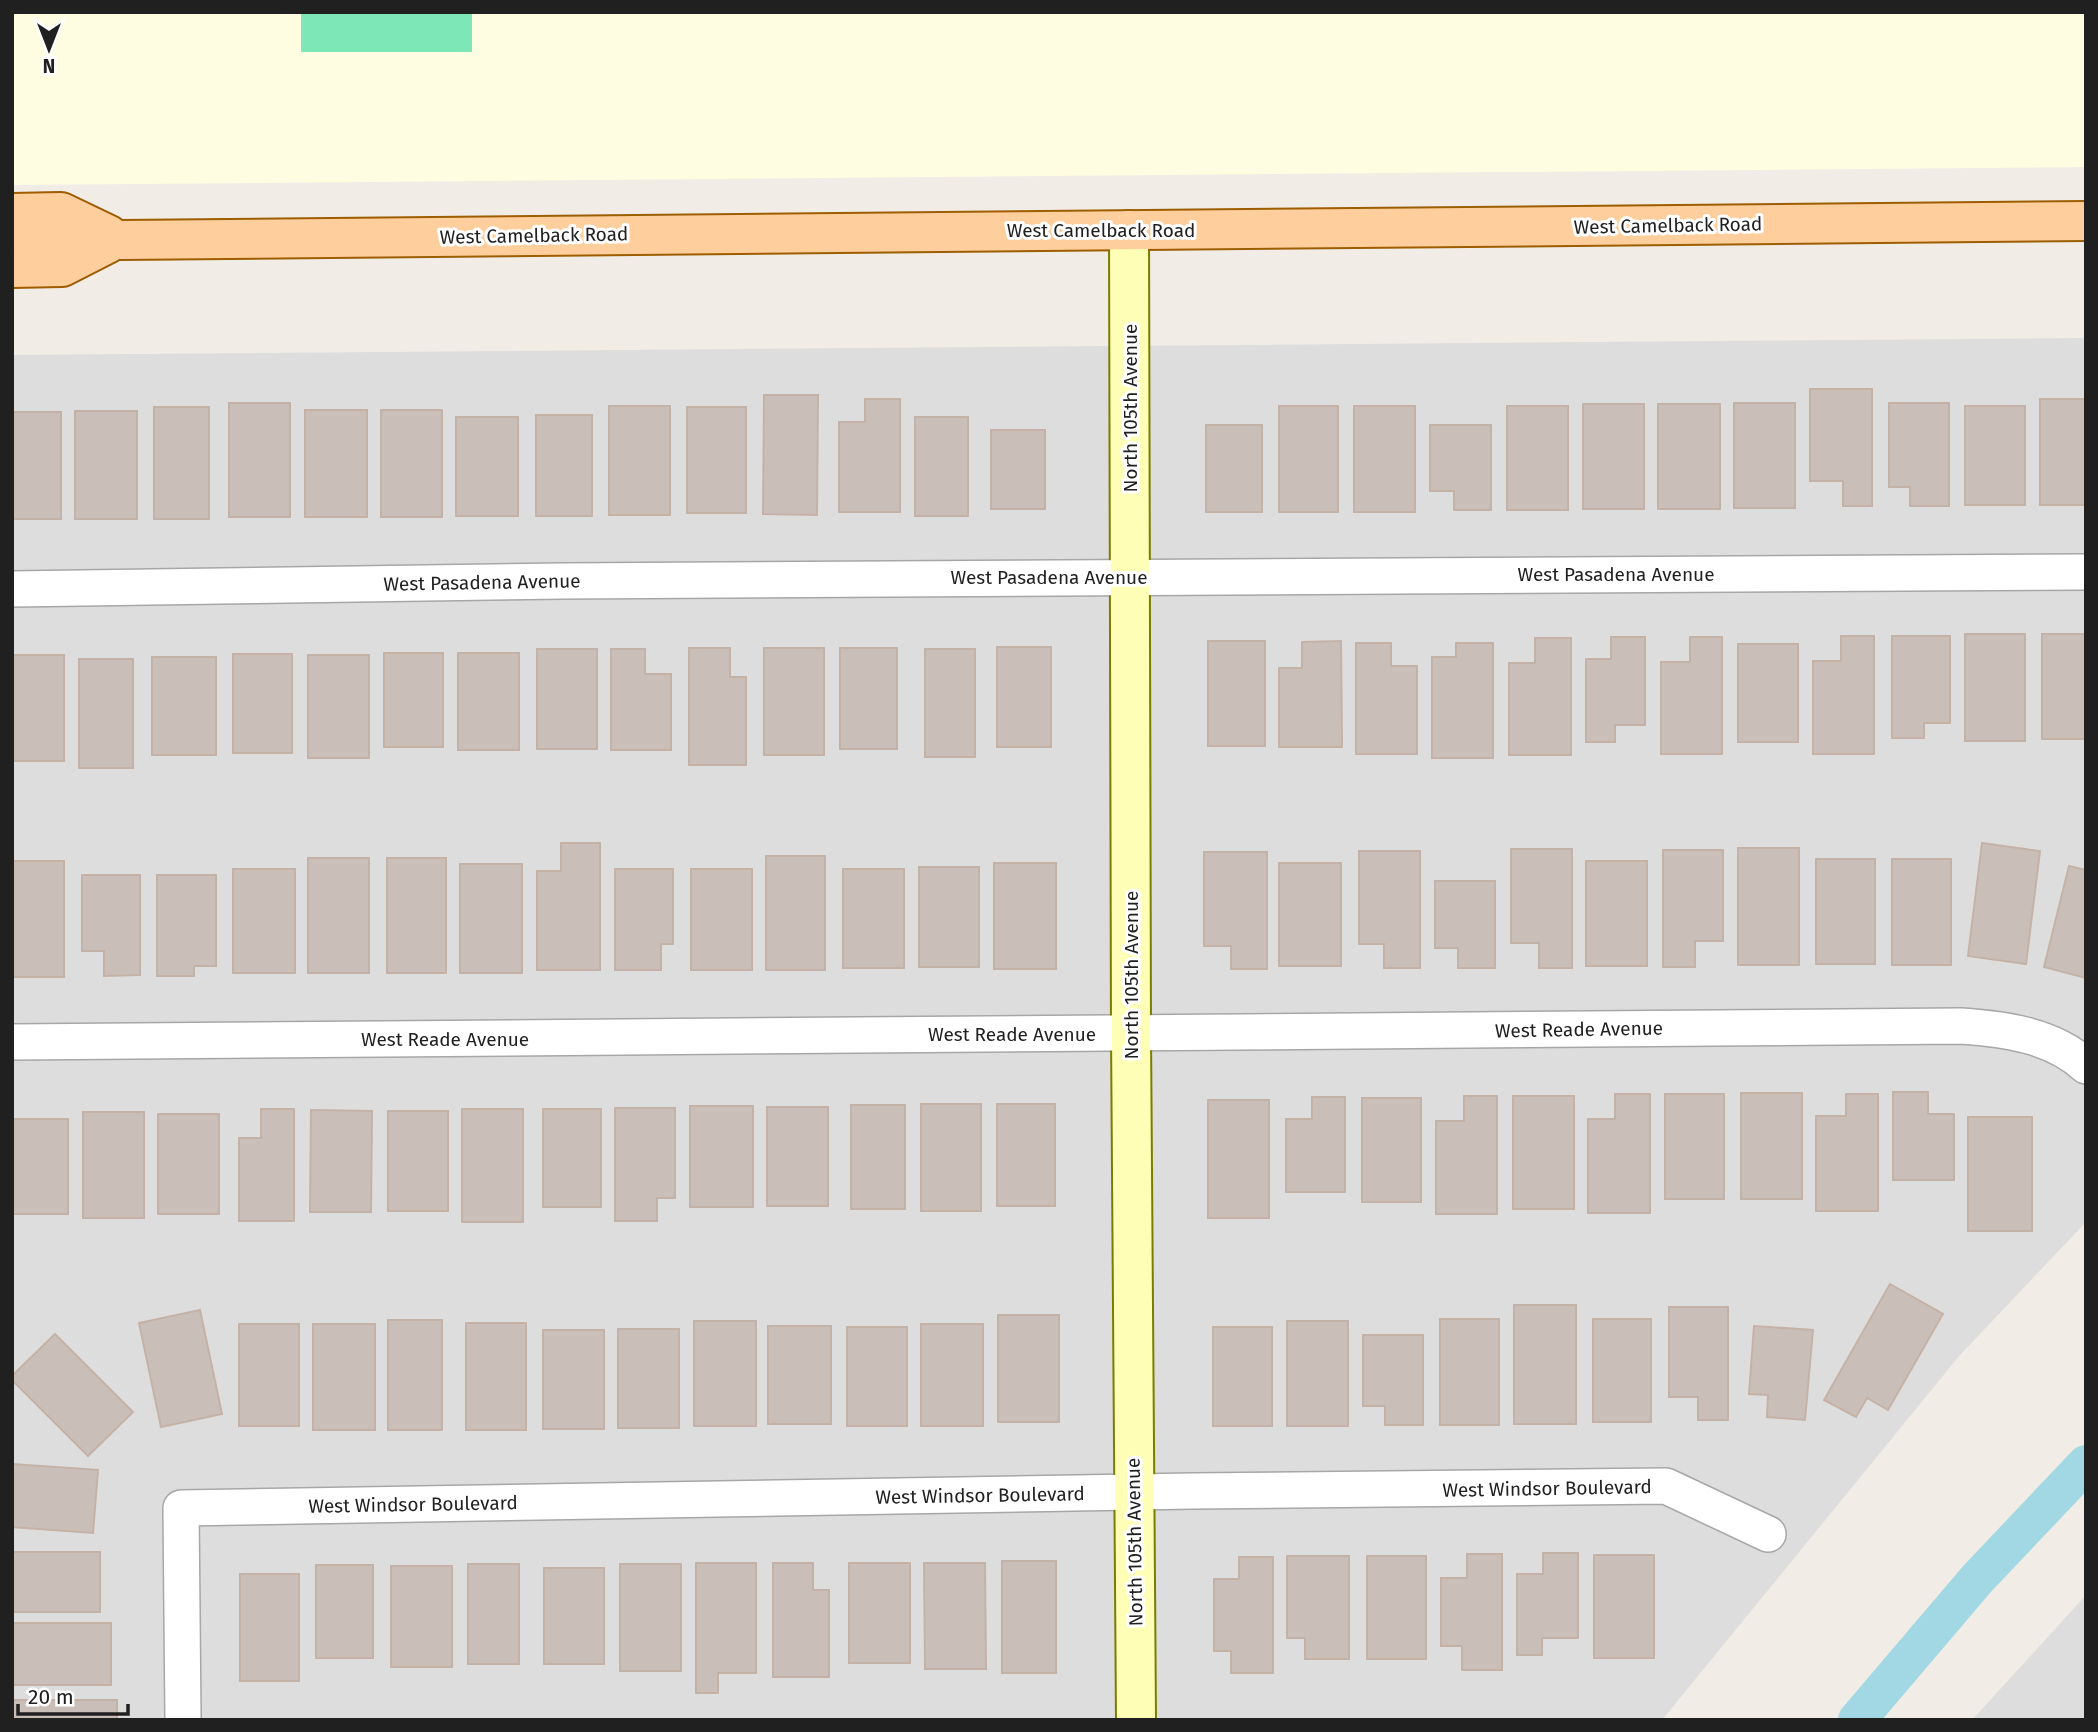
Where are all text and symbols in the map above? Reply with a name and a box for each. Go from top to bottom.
north arrow [14,14,84,84]
text: N [43,54,55,77]
street label: West Camelback Road [1573,212,1763,239]
street label: West Camelback Road [1007,219,1195,242]
street label: West Camelback Road [439,222,629,249]
street label: North 105th Avenue [1119,324,1142,492]
street label: West Pasadena Avenue [1517,563,1715,586]
street label: West Pasadena Avenue [950,566,1148,589]
street label: West Pasadena Avenue [383,569,581,596]
street label: North 105th Avenue [1120,891,1143,1059]
street label: West Reade Avenue [1495,1017,1663,1042]
street label: West Reade Avenue [928,1023,1096,1046]
street label: West Reade Avenue [361,1028,529,1051]
street label: North 105th Avenue [1122,1457,1147,1627]
street label: West Windsor Boulevard [1442,1475,1652,1502]
street label: West Windsor Boulevard [875,1482,1085,1509]
street label: West Windsor Boulevard [308,1491,518,1518]
scale bar [18,1672,128,1716]
text: 20 m [28,1684,74,1710]

